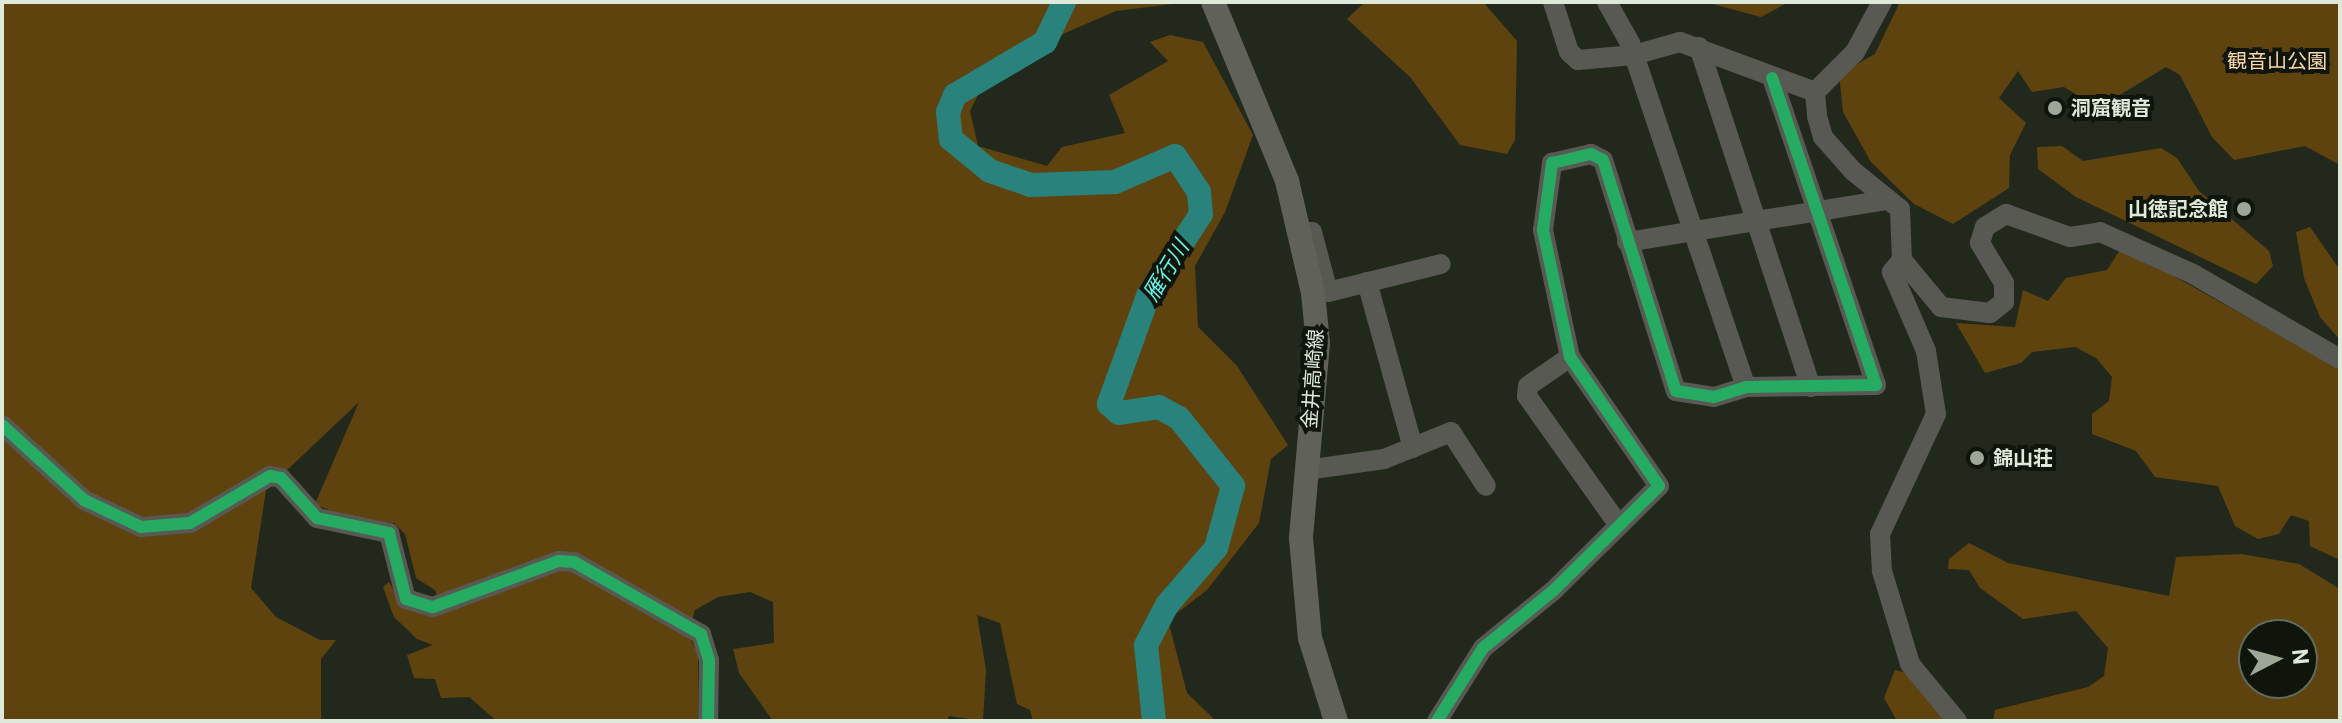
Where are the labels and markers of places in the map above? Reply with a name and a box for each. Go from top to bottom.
place label: 洞窟観音 [2071,96,2151,120]
marker: 洞窟観音 [2046,99,2064,117]
place label: 山徳記念館 [2128,197,2228,221]
marker: 山徳記念館 [2235,200,2253,218]
place label: 錦山荘 [1993,446,2053,470]
marker: 錦山荘 [1968,449,1986,467]

